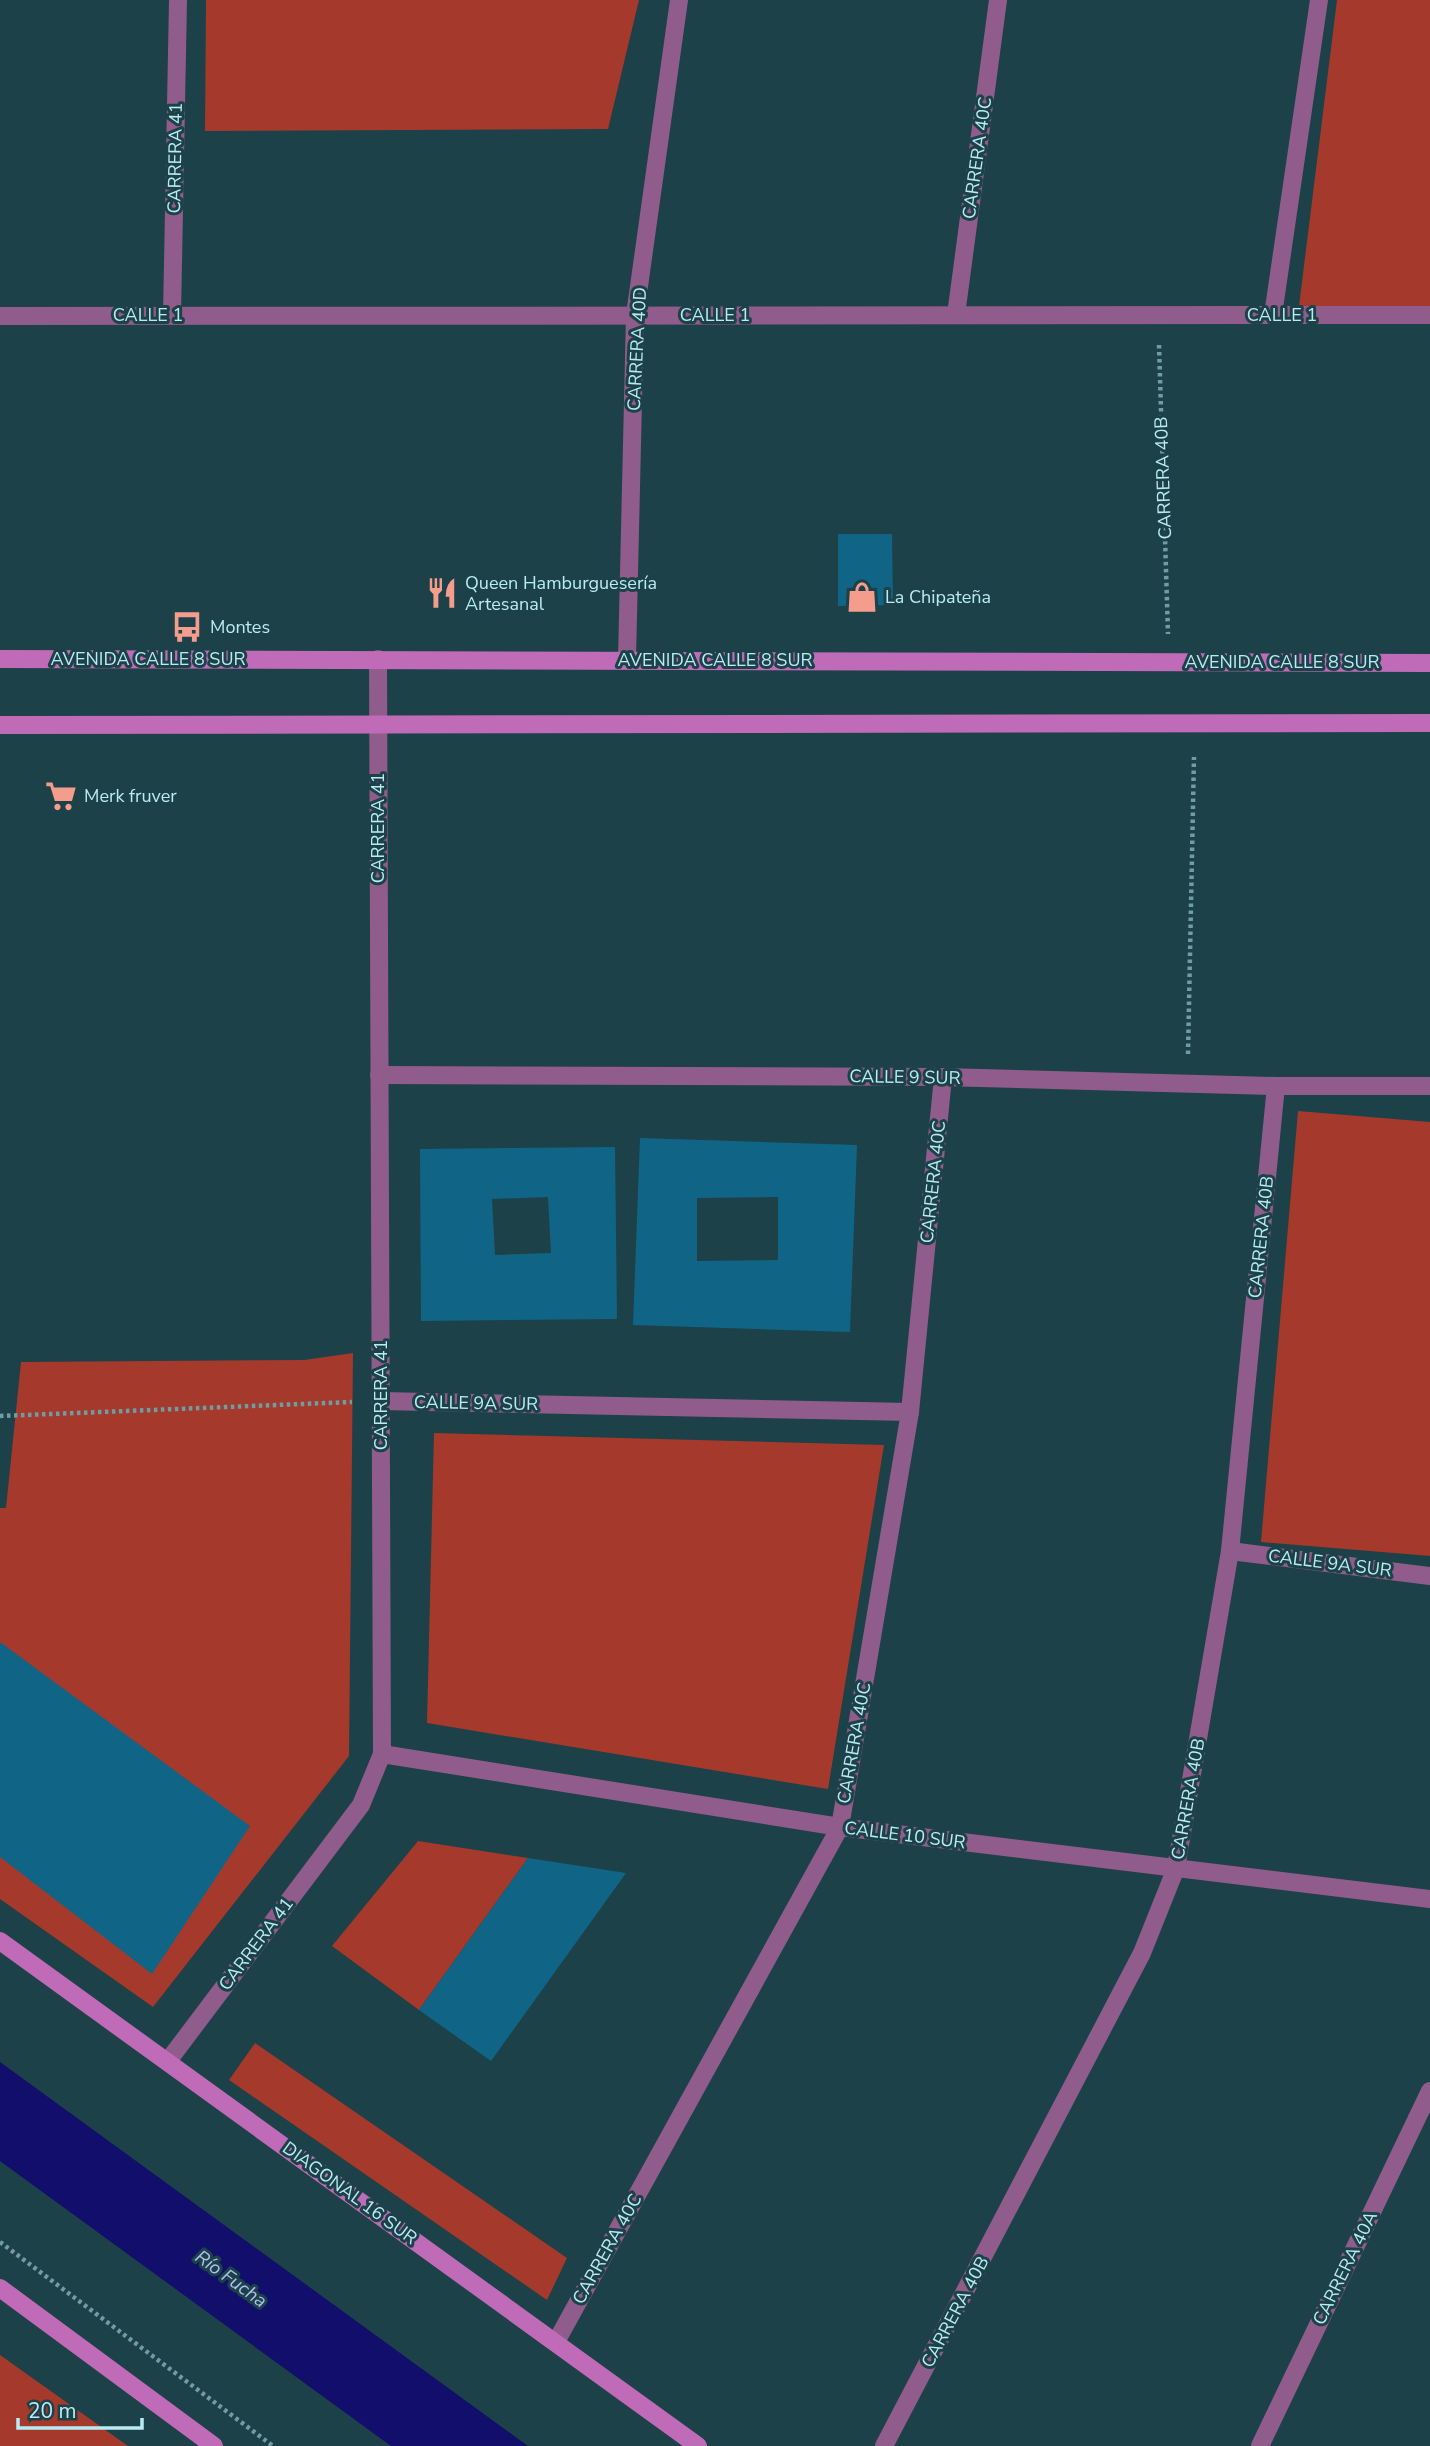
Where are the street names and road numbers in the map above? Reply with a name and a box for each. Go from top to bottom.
street label: CARRERA 40C [957,96,997,220]
street label: CARRERA 41 [162,102,188,214]
street label: CARRERA 40D [622,286,652,412]
street label: CALLE 1 [113,303,183,327]
street label: CALLE 1 [680,303,750,327]
street label: CALLE 1 [1247,303,1317,327]
street label: CARRERA 40B [1149,416,1177,540]
street label: AVENIDA CALLE 8 SUR [50,647,246,671]
street label: AVENIDA CALLE 8 SUR [617,648,813,672]
street label: AVENIDA CALLE 8 SUR [1184,650,1380,674]
street label: CARRERA 41 [366,773,390,883]
street label: CALLE 9 SUR [849,1064,961,1090]
street label: CARRERA 40C [915,1120,951,1244]
street label: CARRERA 40B [1243,1175,1279,1299]
street label: CARRERA 41 [369,1340,393,1450]
street label: CALLE 9A SUR [414,1390,538,1416]
street label: CALLE 9A SUR [1267,1544,1393,1582]
street label: CARRERA 40C [832,1680,876,1806]
street label: CARRERA 40B [1166,1736,1210,1862]
street label: CALLE 10 SUR [843,1816,967,1854]
street label: CARRERA 41 [213,1893,299,1995]
street label: DIAGONAL 16 SUR [278,2136,422,2250]
street label: CARRERA 40C [567,2189,647,2309]
street label: CARRERA 40A [1307,2207,1383,2329]
street label: CARRERA 40B [916,2252,994,2372]

